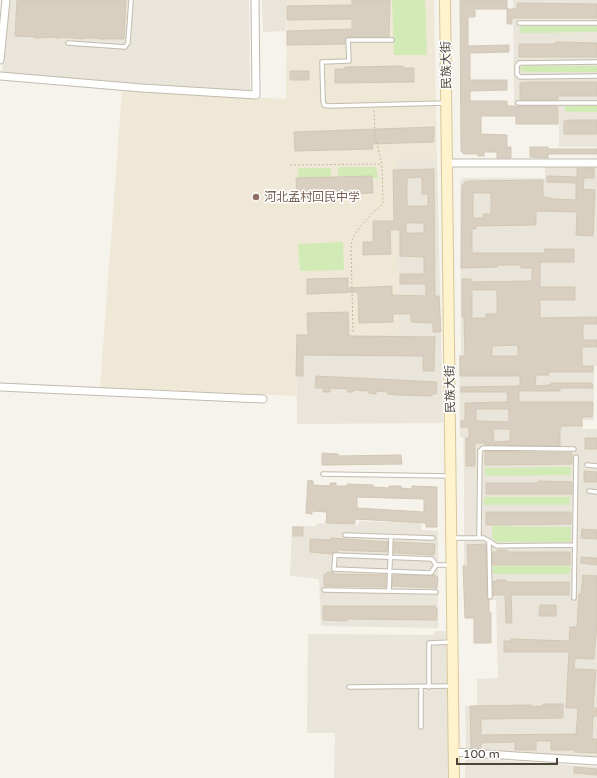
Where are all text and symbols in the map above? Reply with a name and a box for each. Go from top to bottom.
street label: 民族大街 [439,41,453,89]
place label: 河北孟村回民中学 [264,190,360,204]
marker: 河北孟村回民中学 [251,192,261,202]
street label: 民族大街 [443,365,457,413]
scale bar [457,740,557,766]
text: 100 m [463,747,500,761]

